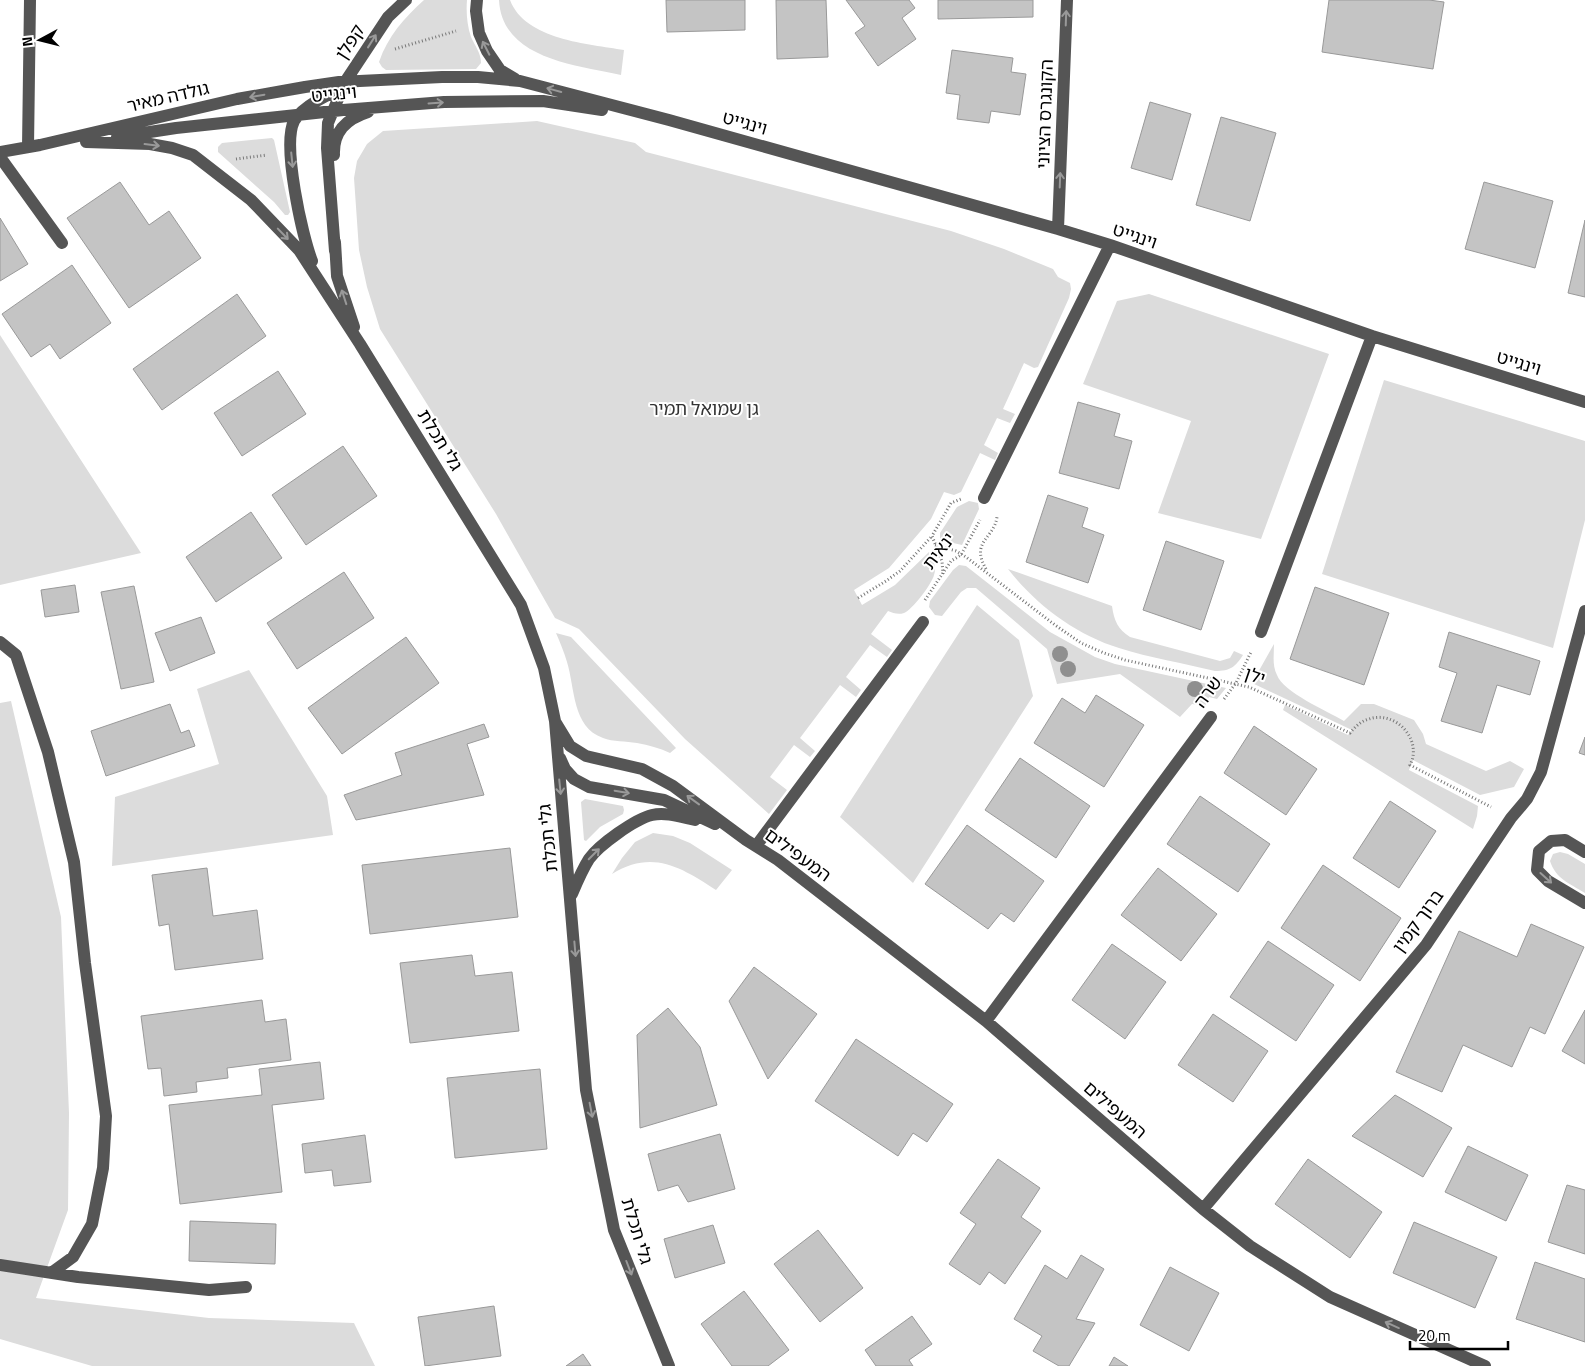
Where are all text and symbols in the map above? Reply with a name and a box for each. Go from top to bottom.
one-way arrow [1062,10,1071,26]
north arrow [15,15,65,65]
street label: קפלן [328,19,371,65]
one-way arrow [367,34,377,48]
text: N [16,36,38,48]
one-way arrow [481,41,491,56]
street label: הקונגרס הציוני [1029,59,1060,169]
street label: גולדה מאיר [124,74,212,119]
street label: וינגייט [310,78,358,109]
one-way arrow [546,85,562,94]
one-way arrow [249,91,265,101]
one-way arrow [428,98,444,108]
street label: וינגייט [720,103,771,142]
one-way arrow [143,140,159,150]
one-way arrow [287,152,297,168]
one-way arrow [1055,173,1065,189]
street label: וינגייט [1109,215,1161,256]
one-way arrow [277,227,289,240]
one-way arrow [339,290,349,306]
street label: וינגייט [1493,343,1545,382]
park label: גן שמואל תמיר [649,395,759,422]
street label: גלי תכלת [411,404,470,476]
street label: ינאית [916,526,962,575]
street label: ילן [1241,659,1269,692]
street label: שרה [1187,670,1228,713]
one-way arrow [555,779,565,795]
one-way arrow [613,788,629,798]
one-way arrow [686,795,700,805]
street label: גלי תכלת [530,803,564,873]
street label: המעפילים [759,821,837,888]
one-way arrow [588,848,600,860]
one-way arrow [1539,872,1552,884]
street label: ברוך קמין [1385,883,1450,958]
one-way arrow [570,941,580,957]
street label: המעפילים [1078,1074,1153,1145]
one-way arrow [586,1102,596,1118]
street label: גלי תכלת [615,1194,660,1268]
one-way arrow [625,1260,634,1275]
scale bar [1410,1318,1508,1350]
one-way arrow [1385,1319,1400,1329]
text: 20 m [1418,1324,1451,1347]

